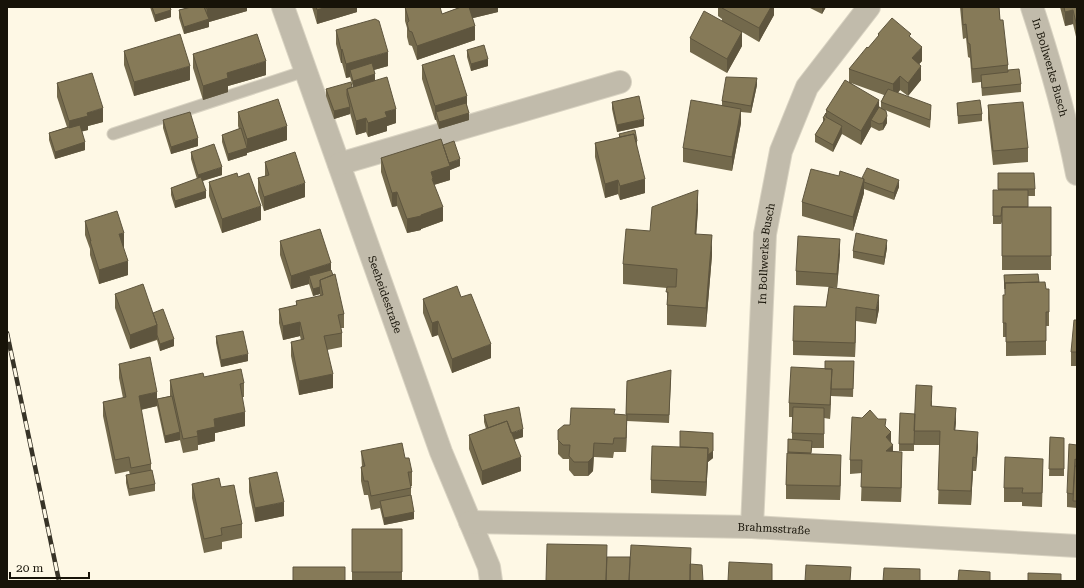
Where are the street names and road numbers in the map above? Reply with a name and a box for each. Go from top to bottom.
street label: In Bollwerks Busch [1029,17,1070,118]
street label: In Bollwerks Busch [756,202,778,305]
street label: Seeheidestraße [365,254,404,335]
street label: Brahmsstraße [737,521,811,537]

